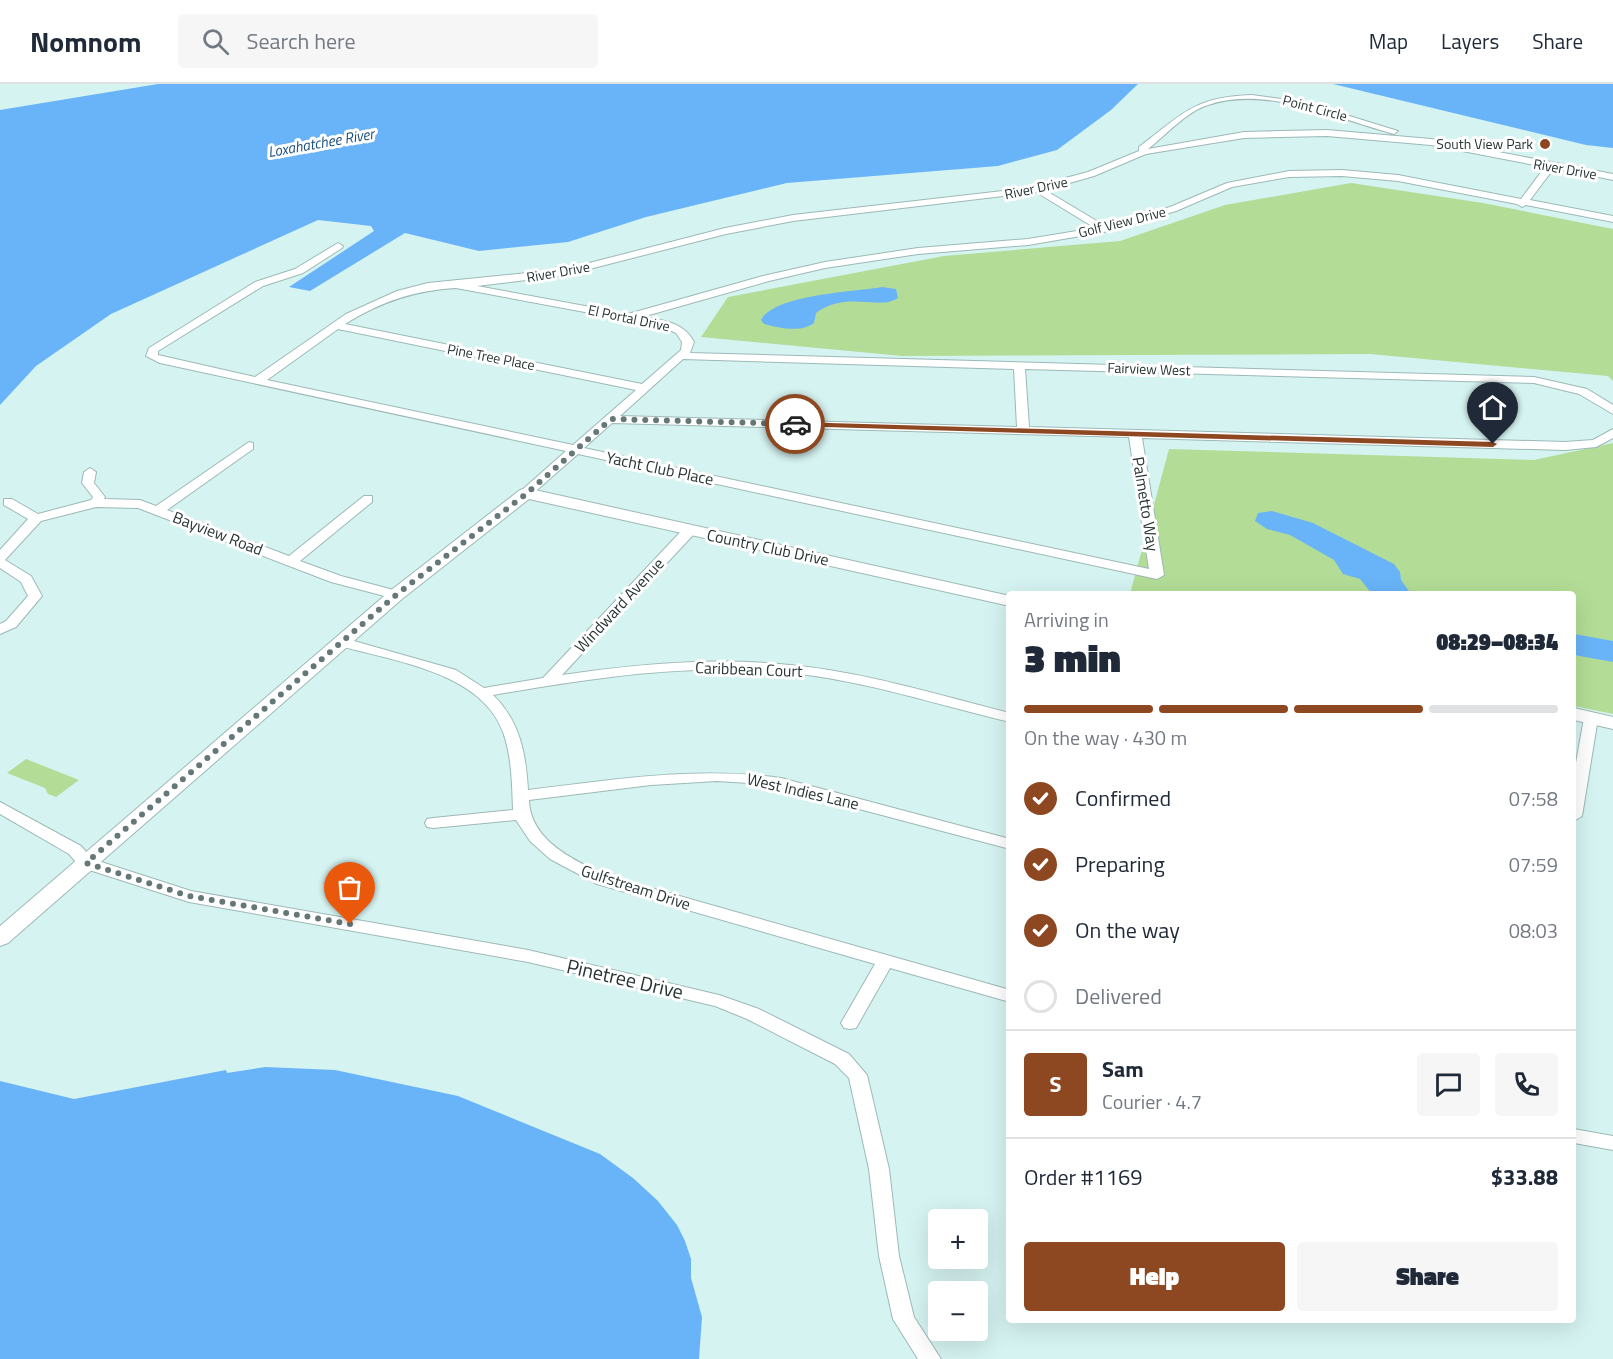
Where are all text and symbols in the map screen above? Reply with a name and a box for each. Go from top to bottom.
search box [178,14,598,68]
text: Nomnom [30,20,142,63]
text: Search here [247,24,356,58]
icon: search [199,25,232,58]
text: Map [1369,25,1408,57]
text: Layers [1441,25,1499,57]
text: Share [1532,25,1583,57]
street label: Point Circle [1281,89,1350,126]
water label: Loxahatchee River [266,121,378,163]
place label: South View Park [1436,133,1533,154]
marker: South View Park [1538,137,1552,151]
street label: River Drive [1532,153,1598,184]
street label: River Drive [1002,171,1069,204]
street label: Golf View Drive [1076,200,1168,243]
street label: River Drive [525,256,591,287]
street label: El Portal Drive [586,299,672,336]
street label: Pine Tree Place [446,338,537,375]
street label: Fairview West [1107,357,1191,380]
pin [1467,382,1518,444]
icon: home [1476,391,1509,424]
courier [765,394,825,454]
icon: car [779,408,812,441]
street label: Yacht Club Place [604,445,716,491]
street label: Palmetto Way [1127,455,1165,553]
street label: Bayview Road [169,505,267,561]
street label: Country Club Drive [705,522,831,572]
street label: Windward Avenue [569,552,669,658]
text: Arriving in [1024,604,1109,635]
text: 08:29–08:34 [1436,625,1558,659]
text: 3 min [1024,628,1121,687]
street label: Caribbean Court [695,655,803,683]
text: On the way · 430 m [1024,722,1187,753]
street label: West Indies Lane [745,766,861,816]
text: Confirmed [1075,781,1171,815]
icon: check [1024,782,1057,815]
text: 07:58 [1509,783,1558,814]
text: Preparing [1075,847,1165,881]
icon: check [1024,848,1057,881]
text: 07:59 [1509,849,1558,880]
street label: Gulfstream Drive [578,858,694,916]
pin [324,862,375,924]
icon: bag [333,871,366,904]
text: On the way [1075,913,1180,947]
icon: check [1024,914,1057,947]
text: 08:03 [1509,915,1558,946]
street label: Pinetree Drive [564,950,687,1007]
text: Delivered [1075,979,1162,1013]
text: Sam [1102,1052,1144,1086]
button: chat [1417,1053,1480,1116]
button: phone [1495,1053,1558,1116]
text: S [1050,1067,1061,1101]
text: Courier · 4.7 [1102,1086,1202,1117]
text: Order #1169 [1024,1160,1143,1194]
text: $33.88 [1491,1160,1558,1194]
map controls [928,1209,988,1341]
button: + [928,1209,988,1269]
button: Help [1024,1242,1285,1311]
button: Share [1297,1242,1558,1311]
button: − [928,1281,988,1341]

